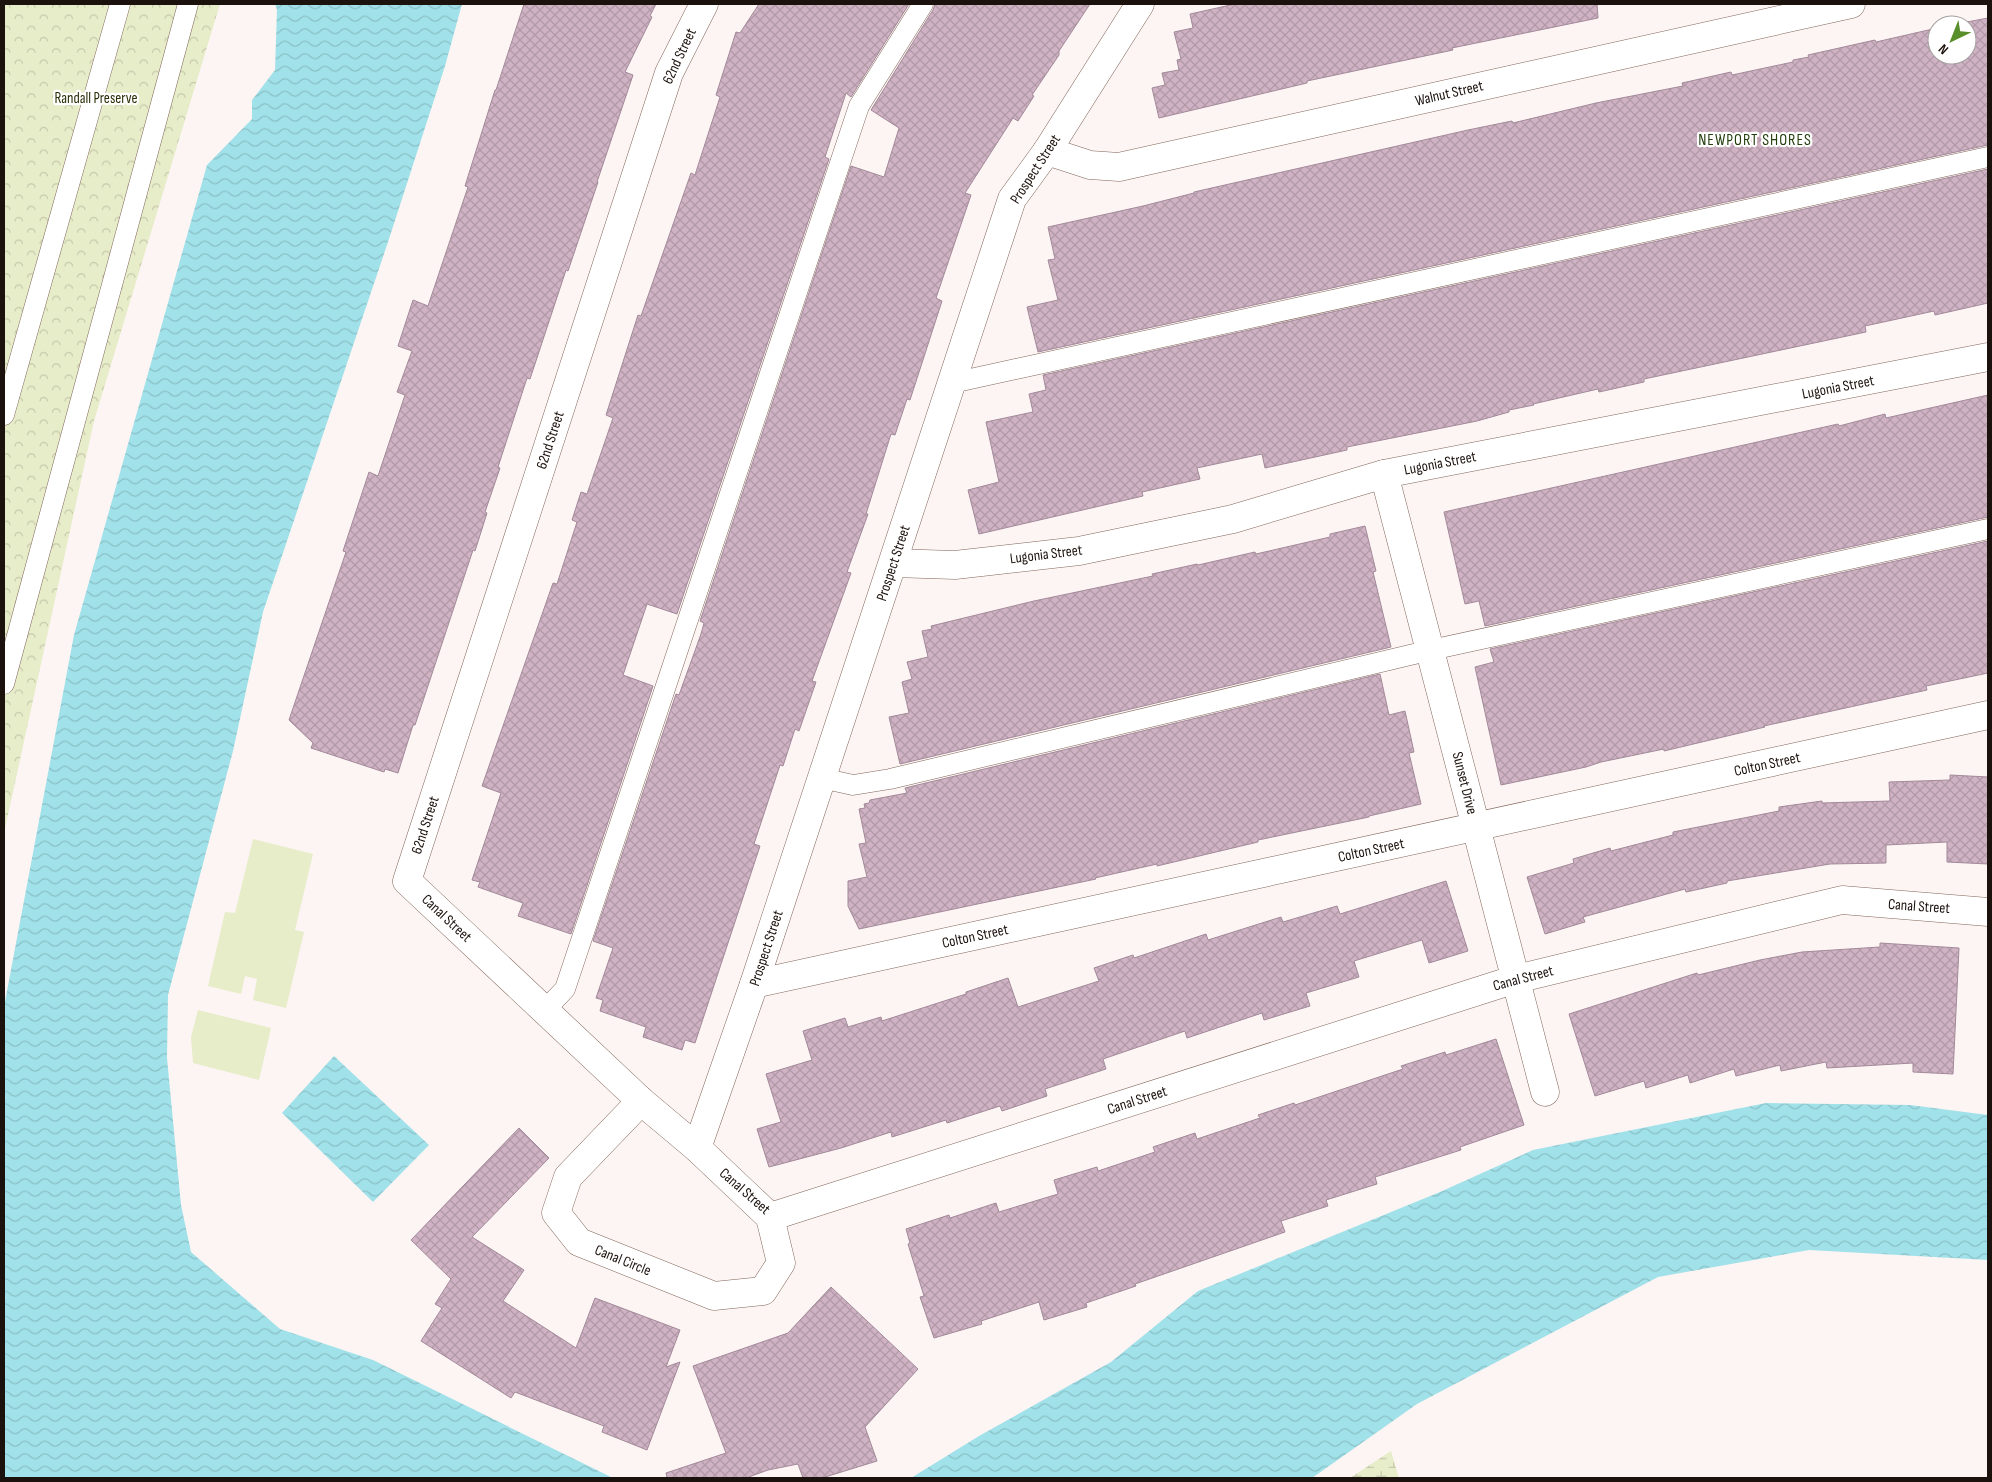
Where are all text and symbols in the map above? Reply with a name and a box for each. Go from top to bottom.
north arrow [1927,15,1977,65]
street label: 62nd Street [658,25,701,87]
text: N [1935,40,1952,58]
street label: Walnut Street [1413,76,1485,111]
park label: Randall Preserve [55,89,137,108]
street label: Prospect Street [1006,131,1065,207]
district label: NEWPORT SHORES [1698,131,1812,150]
street label: Lugonia Street [1800,371,1876,404]
street label: 62nd Street [532,408,569,471]
street label: Lugonia Street [1402,447,1478,480]
street label: Prospect Street [872,522,915,604]
street label: Lugonia Street [1009,541,1084,568]
street label: Colton Street [1732,748,1802,781]
street label: Sunset Drive [1448,750,1481,816]
street label: 62nd Street [407,793,444,856]
street label: Colton Street [1336,834,1406,867]
street label: Canal Street [418,890,476,947]
street label: Canal Street [1887,895,1951,918]
street label: Prospect Street [745,907,788,989]
street label: Colton Street [940,920,1010,953]
street label: Canal Street [1491,961,1556,996]
street label: Canal Street [1105,1082,1170,1119]
street label: Canal Street [715,1164,775,1219]
street label: Canal Circle [592,1241,654,1280]

